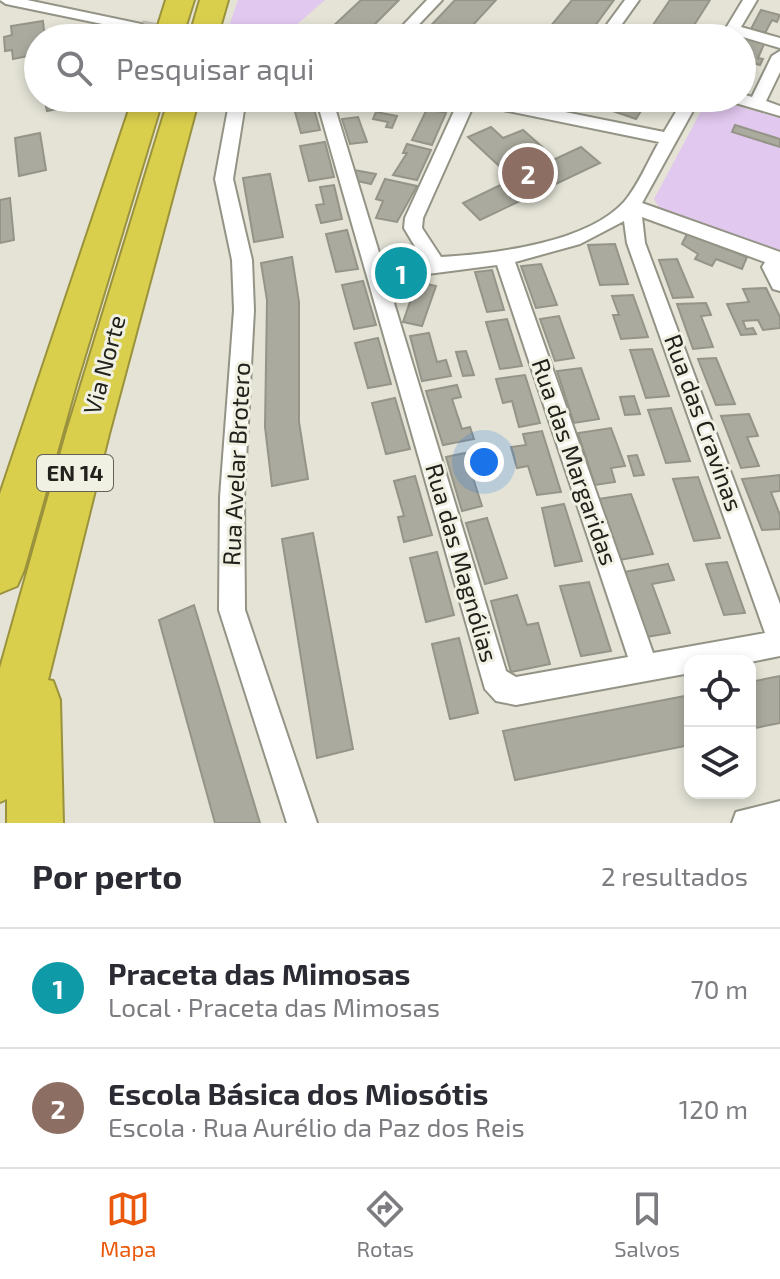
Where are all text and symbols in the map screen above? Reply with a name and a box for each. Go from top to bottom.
search box [24,24,756,112]
icon: search [52,46,96,90]
text: Pesquisar aqui [116,50,314,86]
pin: 2 [502,143,554,203]
pin: 1 [375,243,427,303]
street label: Via Norte [76,312,131,417]
street label: Rua das Cravinas [659,330,750,515]
street label: Rua das Margaridas [526,354,624,569]
street label: Rua Avelar Brotero [216,361,255,567]
your location [464,442,504,482]
road number: EN 14 [37,455,113,491]
street label: Rua das Magnólias [420,460,505,665]
map controls [684,655,756,799]
button: locate [684,655,756,727]
button: layers [684,727,756,799]
text: Por perto [32,855,182,896]
text: 2 resultados [601,860,748,891]
text: Praceta das Mimosas [108,955,410,991]
text: 1 [52,973,64,1004]
text: 70 m [690,973,748,1004]
text: Local · Praceta das Mimosas [108,991,440,1022]
text: Escola Básica dos Miosótis [108,1075,488,1111]
text: 2 [50,1093,66,1124]
text: 120 m [679,1093,748,1124]
text: Escola · Rua Aurélio da Paz dos Reis [108,1111,525,1142]
tab: Mapa [100,1187,156,1261]
tab: Rotas [356,1187,414,1261]
tab: Salvos [614,1187,680,1261]

